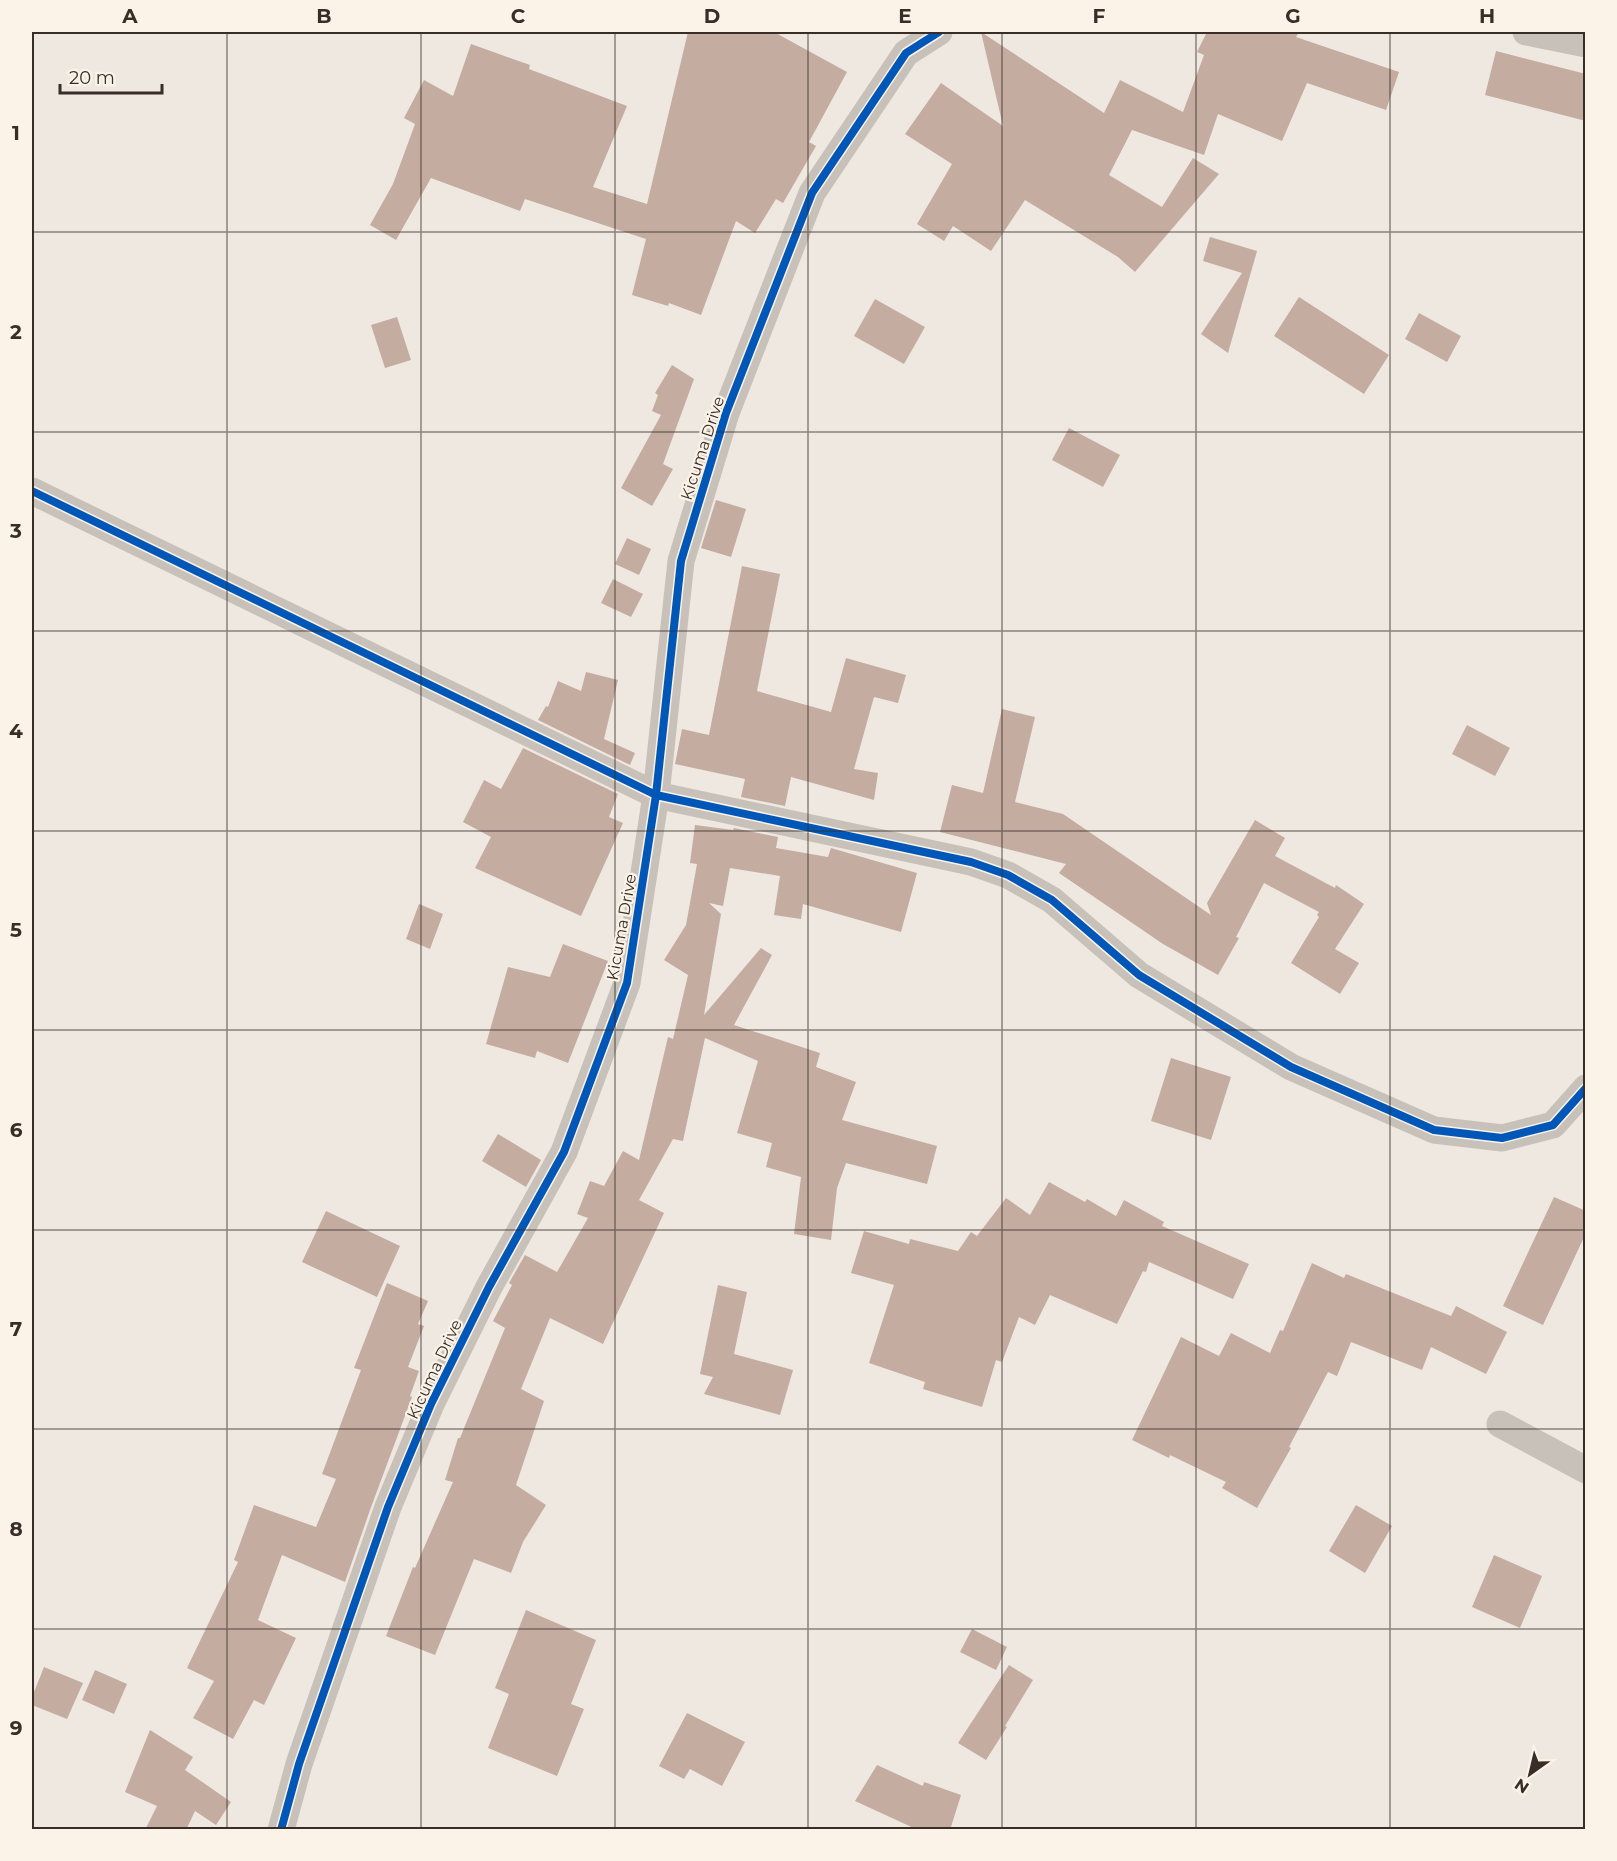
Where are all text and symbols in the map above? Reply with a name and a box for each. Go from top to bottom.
text: A [121,4,138,28]
text: B [316,4,332,28]
text: C [511,4,526,28]
text: D [704,4,720,28]
text: E [898,4,912,28]
text: F [1093,4,1106,28]
text: G [1285,4,1301,28]
text: H [1479,4,1495,28]
scale bar [60,57,162,95]
text: 20 m [69,67,115,89]
text: 1 [12,121,20,145]
text: 2 [10,320,22,344]
street label: Kicuma Drive [677,394,728,502]
text: 3 [9,519,22,543]
text: 4 [9,719,23,743]
street label: Kicuma Drive [603,872,640,982]
text: 5 [10,918,22,942]
text: 6 [10,1118,23,1142]
street label: Kicuma Drive [403,1316,466,1422]
text: 7 [10,1317,22,1341]
text: 8 [9,1517,23,1541]
text: 9 [10,1716,22,1740]
north arrow [1500,1744,1560,1804]
text: N [1511,1775,1533,1798]

